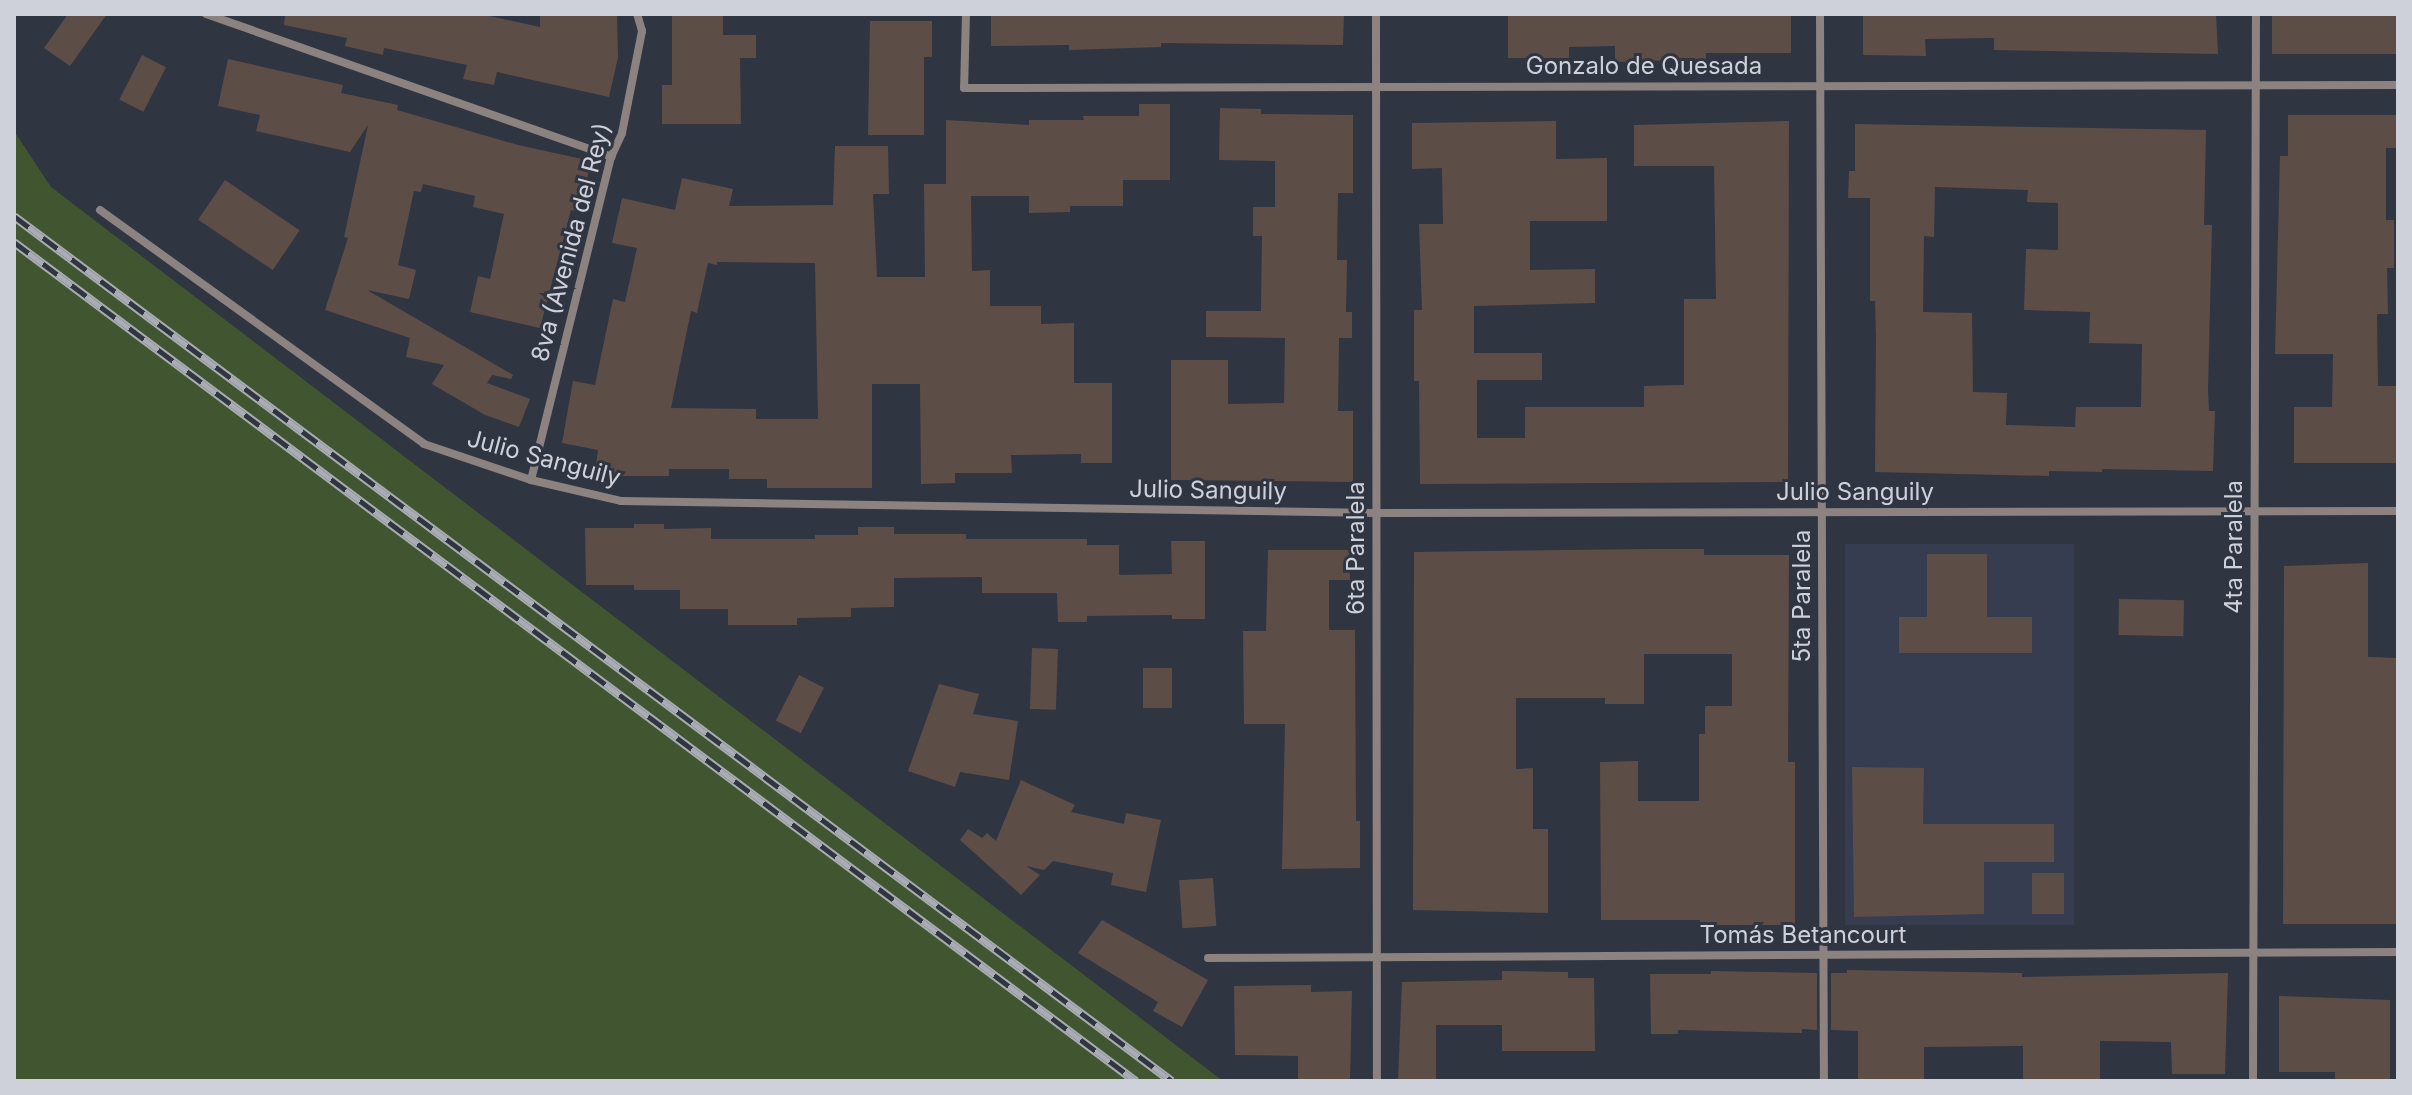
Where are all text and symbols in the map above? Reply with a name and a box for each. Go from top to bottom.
street label: Gonzalo de Quesada [1526,52,1762,80]
street label: 8va (Avenida del Rey) [525,119,617,365]
street label: Julio Sanguily [464,424,624,492]
street label: Julio Sanguily [1129,474,1287,506]
street label: Julio Sanguily [1776,478,1934,506]
street label: 4ta Paralela [2220,480,2248,614]
street label: 6ta Paralela [1342,481,1370,615]
street label: 5ta Paralela [1788,529,1816,663]
street label: Tomás Betancourt [1700,921,1906,949]

